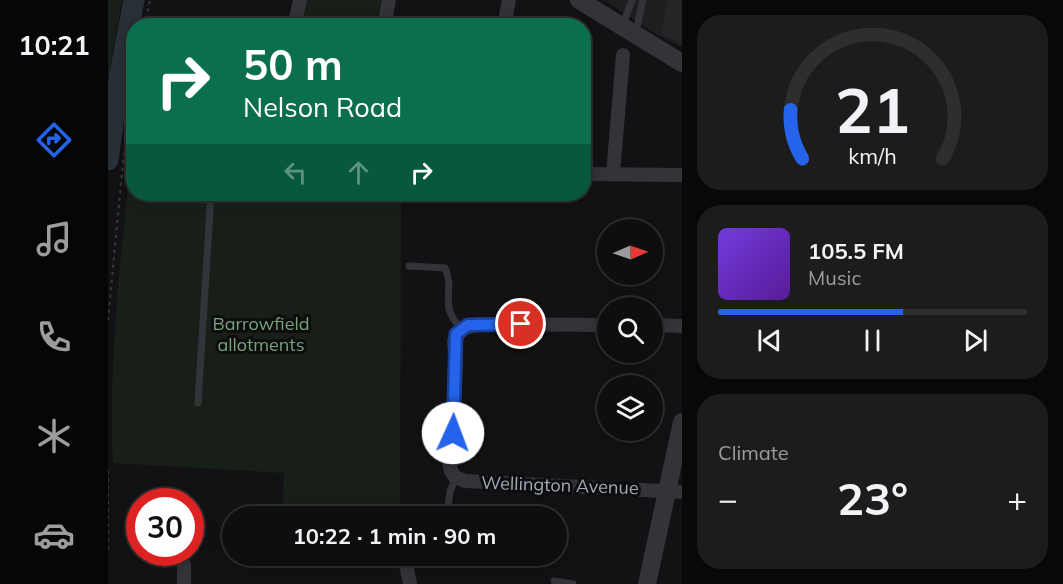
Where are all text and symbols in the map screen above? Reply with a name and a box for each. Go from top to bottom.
text: 10:21 [18,28,90,62]
text: 50 m [243,38,343,91]
icon: right [144,42,222,120]
text: 21 [835,71,910,150]
text: Nelson Road [243,90,402,124]
icon: directions [33,119,75,161]
text: km/h [848,143,897,170]
icon: left [279,156,312,189]
icon: ahead [342,156,375,189]
icon: right [405,156,438,189]
icon: music [33,218,75,260]
north arrow [597,219,663,285]
map controls [597,219,663,441]
text: 105.5 FM [808,237,904,265]
text: Music [808,265,861,290]
button: search [597,297,663,363]
pin [495,298,546,349]
icon: arrive [504,307,537,340]
park label: Barrowfield allotments [212,312,310,356]
icon: phone [33,316,75,358]
icon: previous [753,324,786,357]
icon: pause [856,324,889,357]
icon: next [959,324,992,357]
button: layers [597,375,663,441]
position arrow [421,401,485,465]
icon: climate [33,415,75,457]
text: Climate [718,440,789,465]
text: 23° [837,470,908,526]
street label: Wellington Avenue [481,471,639,499]
text: − [718,478,738,519]
text: + [1007,478,1027,519]
speed limit sign: 30 [126,488,204,566]
icon: car [33,514,75,556]
text: 10:22 · 1 min · 90 m [293,522,496,550]

